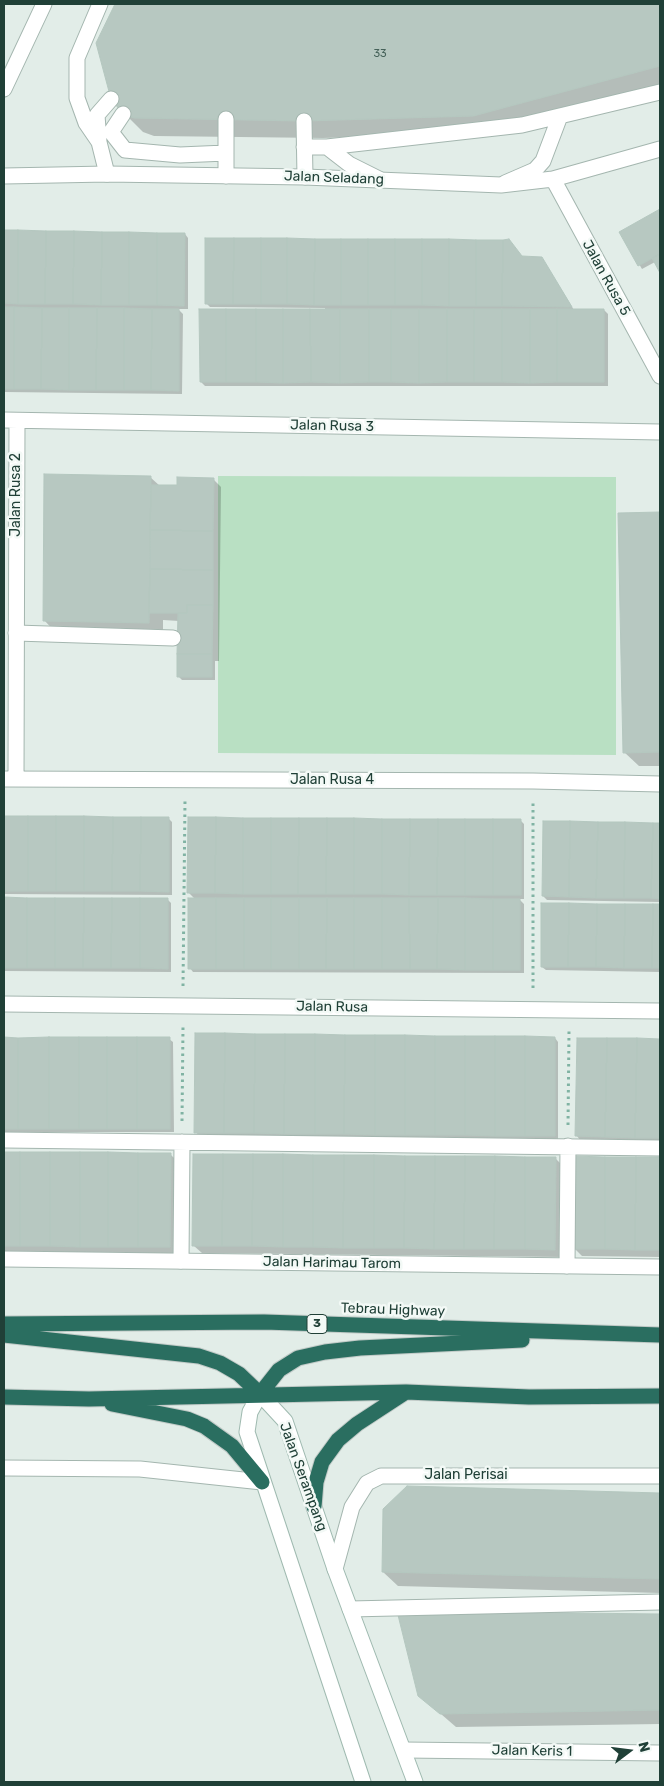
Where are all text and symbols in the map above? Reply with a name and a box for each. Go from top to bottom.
house number: 33 [373,47,387,61]
street label: Jalan Seladang [284,168,384,188]
street label: Jalan Rusa 5 [578,237,634,319]
street label: Jalan Rusa 3 [290,417,374,435]
street label: Jalan Rusa 2 [8,453,24,537]
street label: Jalan Rusa 4 [290,772,374,788]
street label: Jalan Rusa [296,998,368,1016]
street label: Jalan Harimau Tarom [263,1253,401,1273]
street label: Tebrau Highway [341,1300,445,1320]
road number: 3 [307,1315,327,1334]
street label: Jalan Serampang [276,1420,330,1534]
street label: Jalan Perisai [424,1467,508,1483]
north arrow [604,1726,654,1776]
text: N [634,1740,653,1754]
street label: Jalan Keris 1 [492,1742,572,1760]

